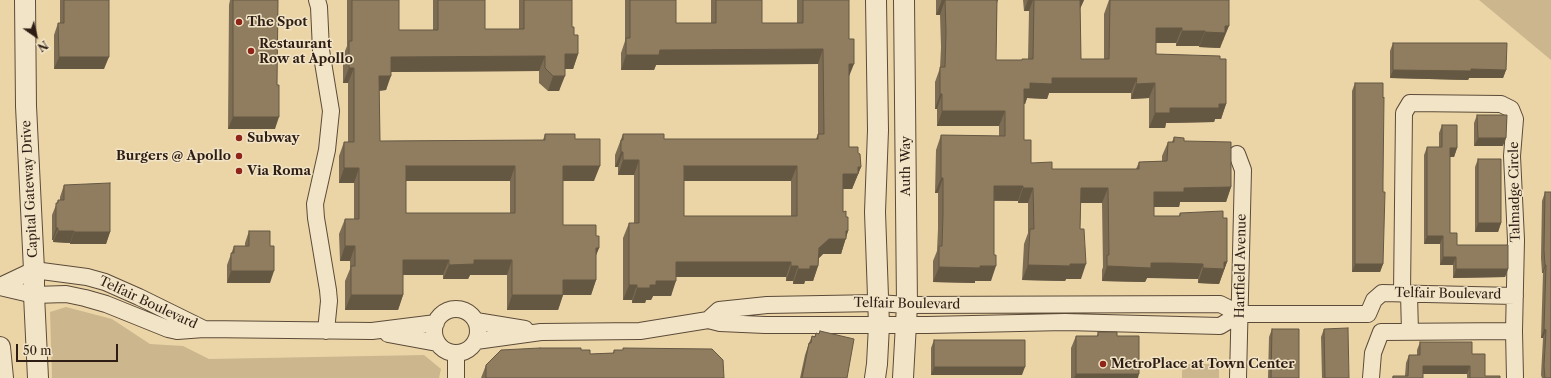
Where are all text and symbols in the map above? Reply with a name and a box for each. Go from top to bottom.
place label: The Spot [247,14,307,30]
north arrow [16,16,56,56]
marker: The Spot [234,17,244,27]
place label: Restaurant Row at Apollo [259,36,353,67]
text: N [35,37,51,54]
marker: Restaurant Row at Apollo [246,46,256,56]
street label: Capital Gateway Drive [19,120,41,258]
place label: Subway [247,130,300,146]
marker: Subway [234,133,244,143]
street label: Auth Way [898,136,914,196]
street label: Talmadge Circle [1506,141,1524,243]
place label: Burgers @ Apollo [116,148,231,164]
marker: Burgers @ Apollo [234,151,244,161]
place label: Via Roma [247,163,311,179]
marker: Via Roma [234,166,244,176]
street label: Hartfield Avenue [1232,213,1250,319]
street label: Telfair Boulevard [96,273,200,333]
street label: Telfair Boulevard [1395,285,1501,303]
street label: Telfair Boulevard [854,295,960,313]
scale bar [18,336,120,362]
text: 50 m [23,343,52,358]
place label: MetroPlace at Town Center [1111,356,1295,372]
marker: MetroPlace at Town Center [1098,359,1108,369]

